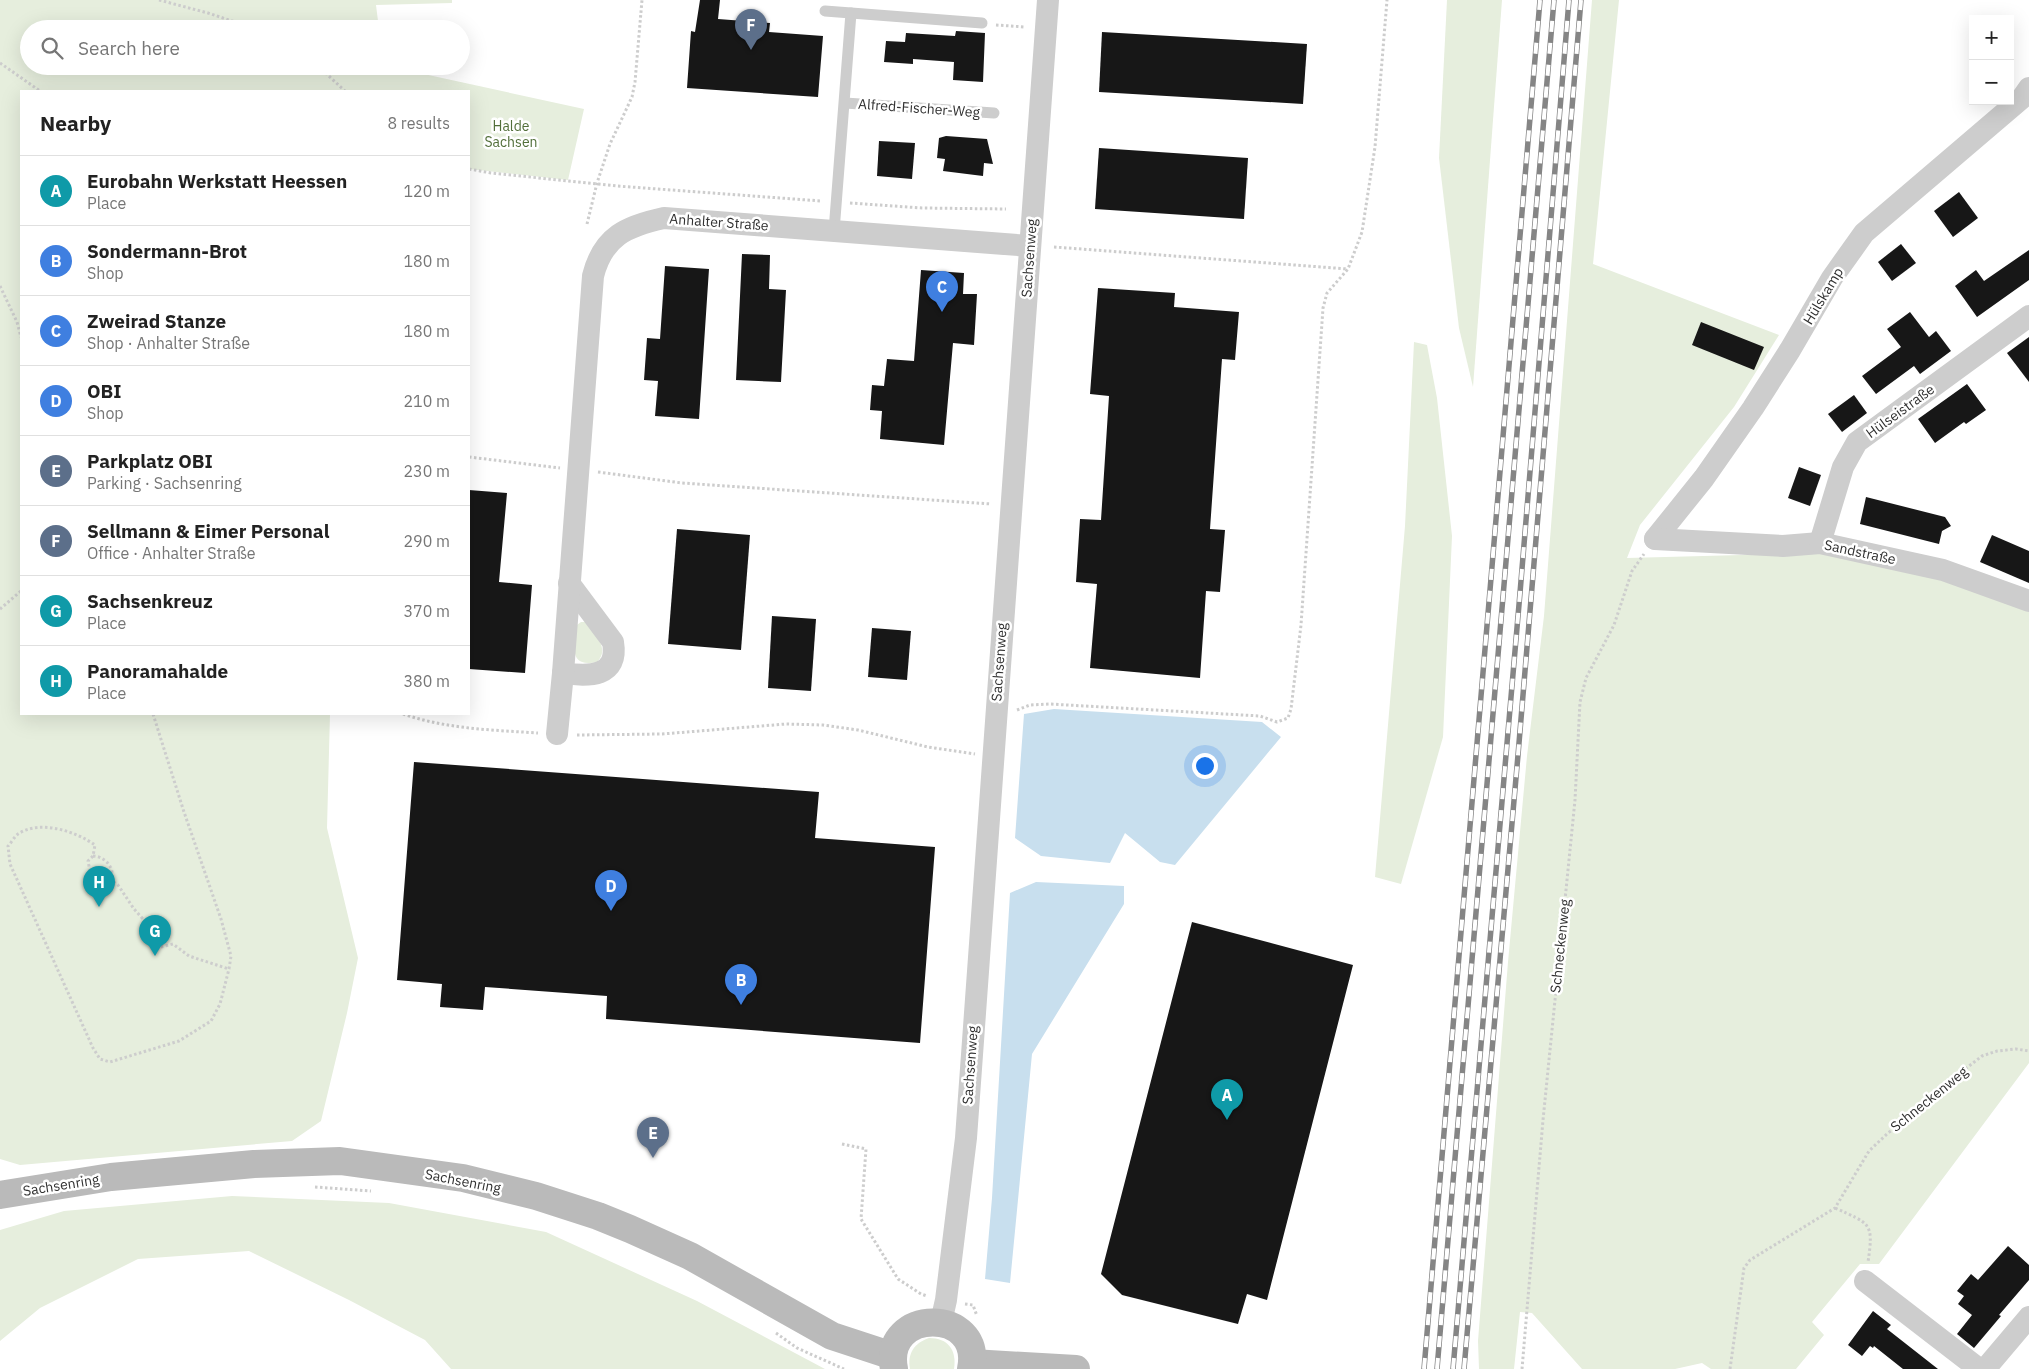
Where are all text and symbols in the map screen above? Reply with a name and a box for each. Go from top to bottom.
pin: F [735,9,767,50]
map controls [1969,15,2014,105]
button: + [1969,15,2014,60]
search box [20,20,470,75]
icon: search [38,34,66,62]
text: Search here [78,36,180,60]
button: − [1969,60,2014,105]
street label: Alfred-Fischer-Weg [857,95,981,121]
text: Nearby [40,109,111,137]
text: 8 results [387,113,450,133]
park label: Halde Sachsen [484,117,538,151]
text: Eurobahn Werkstatt Heessen [87,169,347,193]
text: A [51,181,61,201]
text: 120 m [403,181,450,201]
text: Place [87,193,126,213]
street label: Anhalter Straße [669,210,769,234]
street label: Sachsenweg [1017,217,1041,298]
text: Sondermann-Brot [87,239,247,263]
text: B [51,251,61,271]
text: 180 m [403,251,450,271]
text: Shop [87,263,124,283]
street label: Hülskamp [1799,264,1847,328]
pin: C [926,271,958,312]
text: Zweirad Stanze [87,309,226,333]
text: C [51,321,61,341]
text: 180 m [403,321,450,341]
text: Shop · Anhalter Straße [87,333,250,353]
text: OBI [87,379,121,403]
street label: Hülseistraße [1862,380,1938,442]
text: D [50,391,62,411]
text: 210 m [403,391,450,411]
text: Shop [87,403,124,423]
text: Parkplatz OBI [87,449,213,473]
text: E [51,461,61,481]
text: 230 m [403,461,450,481]
text: Parking · Sachsenring [87,473,242,493]
text: Sellmann & Eimer Personal [87,519,329,543]
text: F [51,531,61,551]
text: 290 m [403,531,450,551]
street label: Sandstraße [1823,536,1898,568]
text: Office · Anhalter Straße [87,543,256,563]
text: Sachsenkreuz [87,589,213,613]
text: G [50,601,62,621]
text: 370 m [403,601,450,621]
text: Place [87,613,126,633]
street label: Sachsenweg [987,621,1011,702]
text: Panoramahalde [87,659,228,683]
text: H [50,671,62,691]
text: 380 m [403,671,450,691]
text: Place [87,683,126,703]
your location [1192,753,1218,779]
pin: H [83,866,115,907]
pin: D [595,870,627,911]
street label: Schneckenweg [1546,898,1574,994]
pin: G [139,915,171,956]
pin: B [725,964,757,1005]
street label: Sachsenweg [958,1024,982,1105]
street label: Schneckenweg [1887,1062,1972,1136]
pin: A [1211,1079,1243,1120]
pin: E [637,1117,669,1158]
street label: Sachsenring [423,1165,503,1197]
street label: Sachsenring [22,1170,101,1200]

